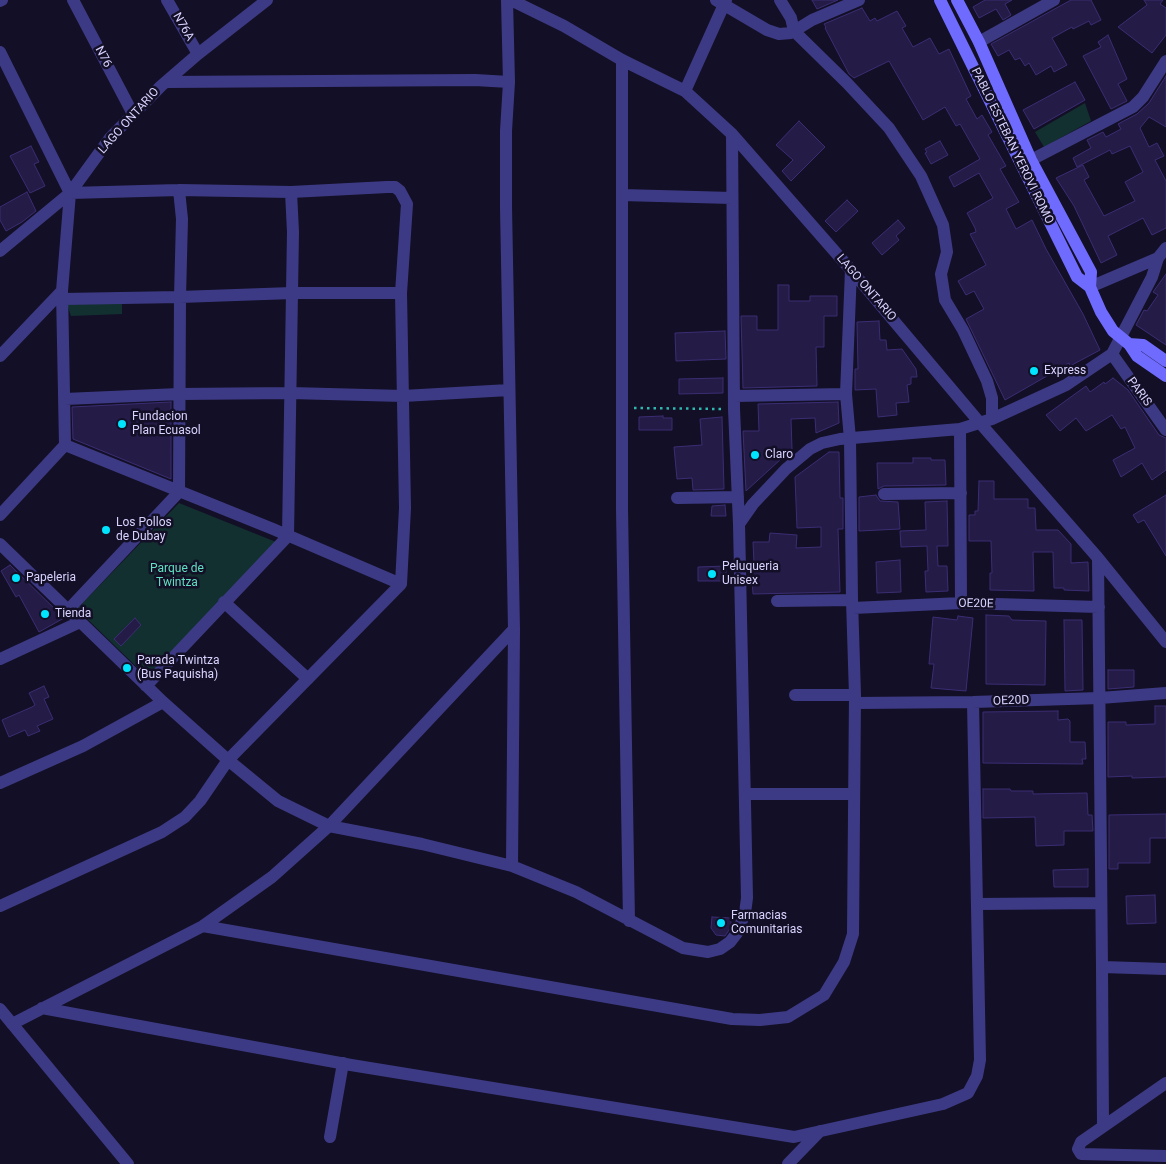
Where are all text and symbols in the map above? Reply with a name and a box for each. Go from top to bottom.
street label: N76A [169,10,197,44]
street label: N76 [91,44,115,70]
street label: PABLO ESTEBAN YEROVI ROMO [968,66,1056,226]
street label: LAGO ONTARIO [96,85,162,157]
street label: LAGO ONTARIO [833,252,899,324]
place label: Express [1044,364,1086,378]
marker: Express [1028,365,1040,377]
street label: PARIS [1124,375,1154,409]
place label: Fundacion Plan Ecuasol [132,410,201,438]
marker: Fundacion Plan Ecuasol [116,418,128,430]
place label: Claro [765,448,793,462]
marker: Claro [749,449,761,461]
place label: Los Pollos de Dubay [116,516,172,544]
marker: Los Pollos de Dubay [100,524,112,536]
place label: Peluqueria Unisex [722,560,779,588]
park label: Parque de Twintza [150,562,204,590]
marker: Peluqueria Unisex [706,568,718,580]
place label: Papeleria [26,571,76,585]
marker: Papeleria [10,572,22,584]
street label: OE20E [958,596,994,612]
place label: Tienda [55,607,91,621]
marker: Tienda [39,608,51,620]
place label: Parada Twintza (Bus Paquisha) [137,654,219,682]
marker: Parada Twintza (Bus Paquisha) [121,662,133,674]
street label: OE20D [993,693,1029,709]
place label: Farmacias Comunitarias [731,909,802,937]
marker: Farmacias Comunitarias [715,917,727,929]

